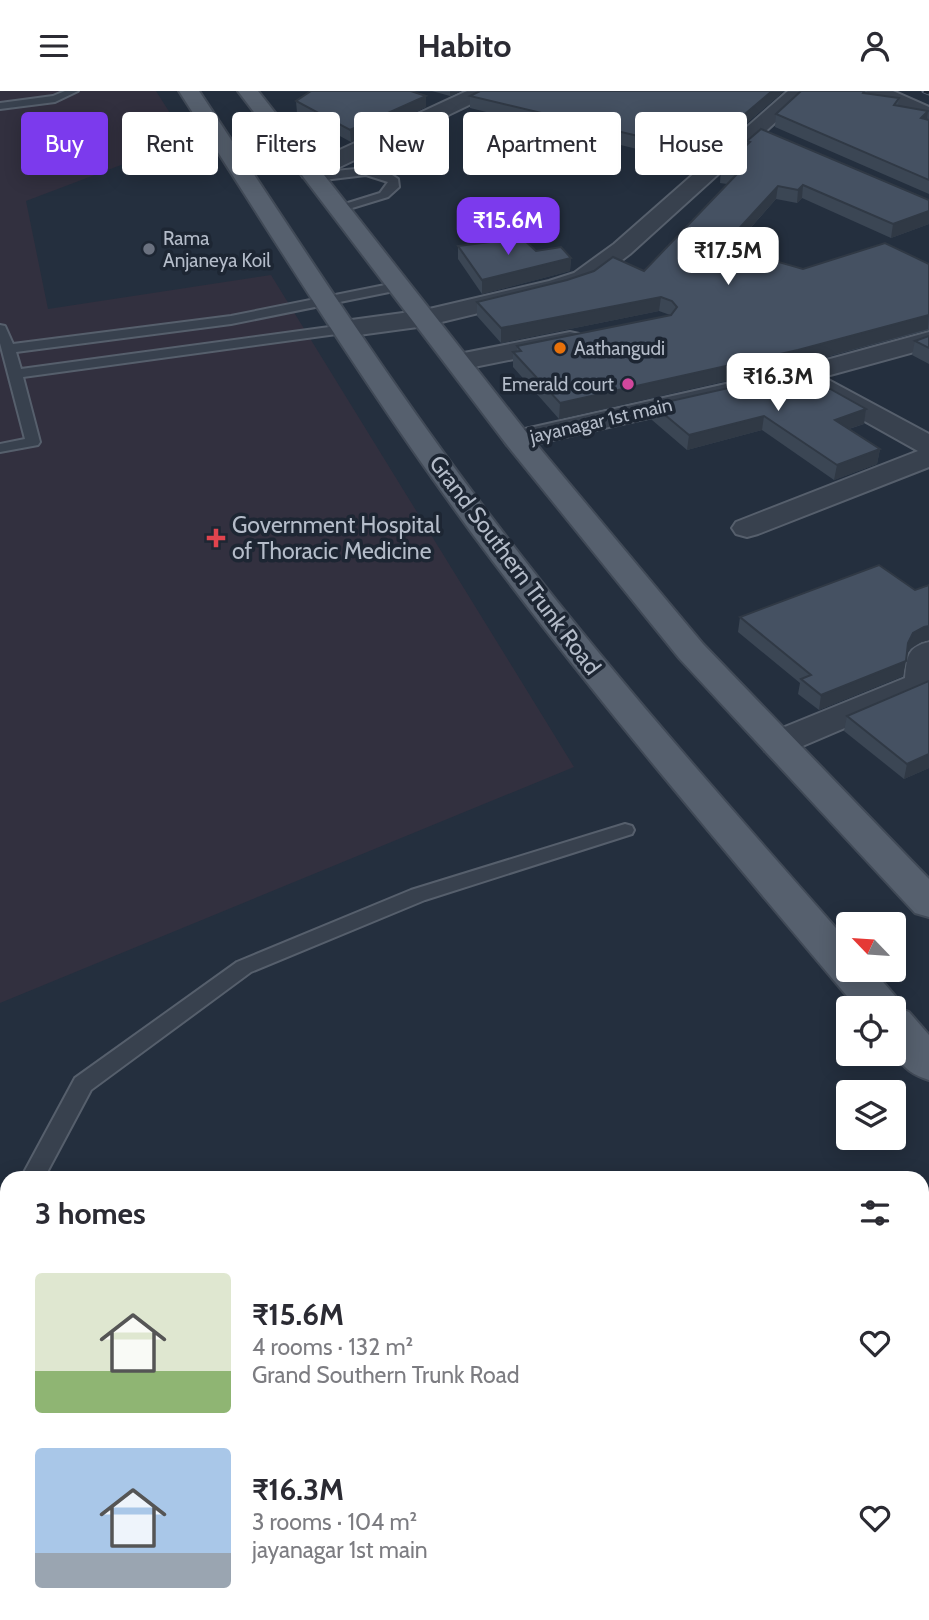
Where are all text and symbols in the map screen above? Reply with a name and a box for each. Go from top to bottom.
text: Habito [417,26,512,65]
icon: menu [35,27,73,65]
icon: person [856,27,894,65]
chip: Buy [21,112,108,175]
chip: Rent [122,112,218,175]
chip: Filters [232,112,340,175]
chip: New [354,112,449,175]
chip: Apartment [463,112,621,175]
chip: House [635,112,747,175]
pin: ₹15.6M [451,197,565,257]
text: ₹15.6M [473,206,543,234]
place label: Rama Anjaneya Koil [163,227,271,272]
pin: ₹17.5M [671,227,785,287]
text: ₹17.5M [694,236,762,264]
marker: Rama Anjaneya Koil [141,241,157,257]
place label: Aathangudi [574,337,665,360]
marker: Aathangudi [552,340,568,356]
pin: ₹16.3M [721,353,835,413]
text: ₹16.3M [743,362,813,390]
place label: Emerald court [502,373,615,396]
marker: Emerald court [620,376,636,392]
street label: jayanagar 1st main [527,393,674,448]
street label: Grand Southern Trunk Road [423,450,607,680]
place label: Government Hospital of Thoracic Medicine [232,511,441,565]
marker: Government Hospital of Thoracic Medicine [206,528,226,548]
north arrow [836,912,906,982]
map controls [836,912,906,1150]
button: locate [836,996,906,1066]
button: layers [836,1080,906,1150]
icon: filters [856,1194,894,1232]
text: 3 homes [35,1195,146,1232]
text: ₹15.6M [252,1296,344,1333]
icon: home [91,1301,175,1385]
icon: heart [856,1324,894,1362]
text: 4 rooms · 132 m² [252,1333,413,1361]
text: Grand Southern Trunk Road [252,1361,519,1389]
text: ₹16.3M [252,1471,344,1508]
icon: home [91,1476,175,1560]
icon: heart [856,1499,894,1537]
text: 3 rooms · 104 m² [252,1508,417,1536]
text: jayanagar 1st main [252,1536,428,1564]

